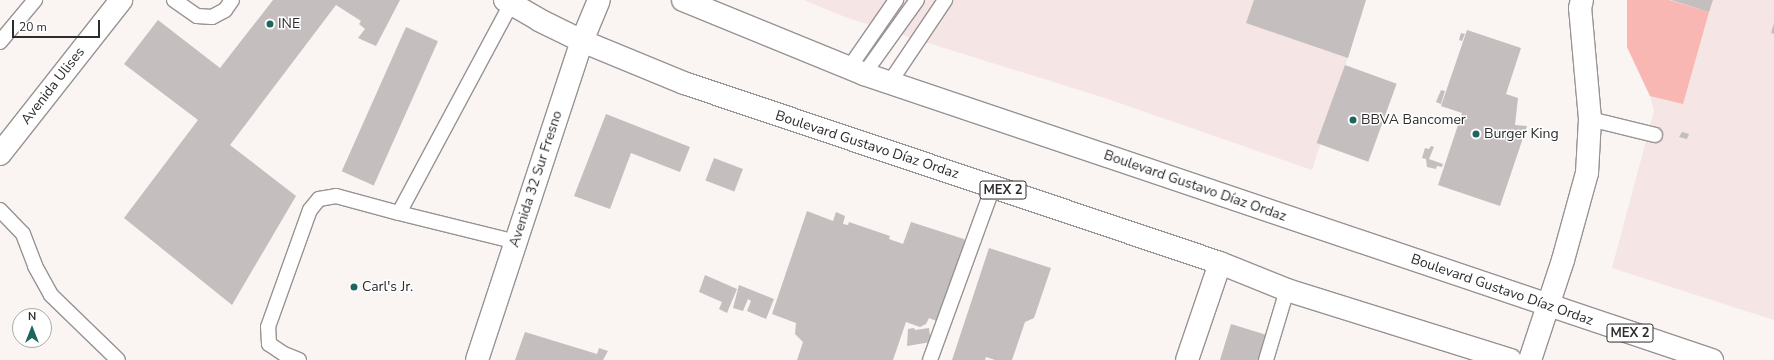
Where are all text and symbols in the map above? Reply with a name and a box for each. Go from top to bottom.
scale bar [14,12,102,38]
place label: INE [278,16,300,32]
text: 20 m [19,19,47,35]
marker: INE [265,19,275,29]
street label: Avenida Ulises [18,44,88,128]
street label: Boulevard Gustavo Díaz Ordaz [773,107,961,183]
street label: Avenida 32 Sur Fresno [506,109,566,249]
place label: BBVA Bancomer [1361,112,1466,128]
marker: BBVA Bancomer [1348,115,1358,125]
place label: Burger King [1484,126,1559,142]
marker: Burger King [1471,129,1481,139]
street label: Boulevard Gustavo Díaz Ordaz [1102,147,1288,225]
road number: MEX 2 [979,179,1027,201]
street label: Boulevard Gustavo Díaz Ordaz [1409,251,1595,329]
place label: Carl's Jr. [362,279,413,295]
marker: Carl's Jr. [349,282,359,292]
north arrow [12,308,52,348]
text: N [28,309,36,324]
road number: MEX 2 [1606,322,1654,344]

